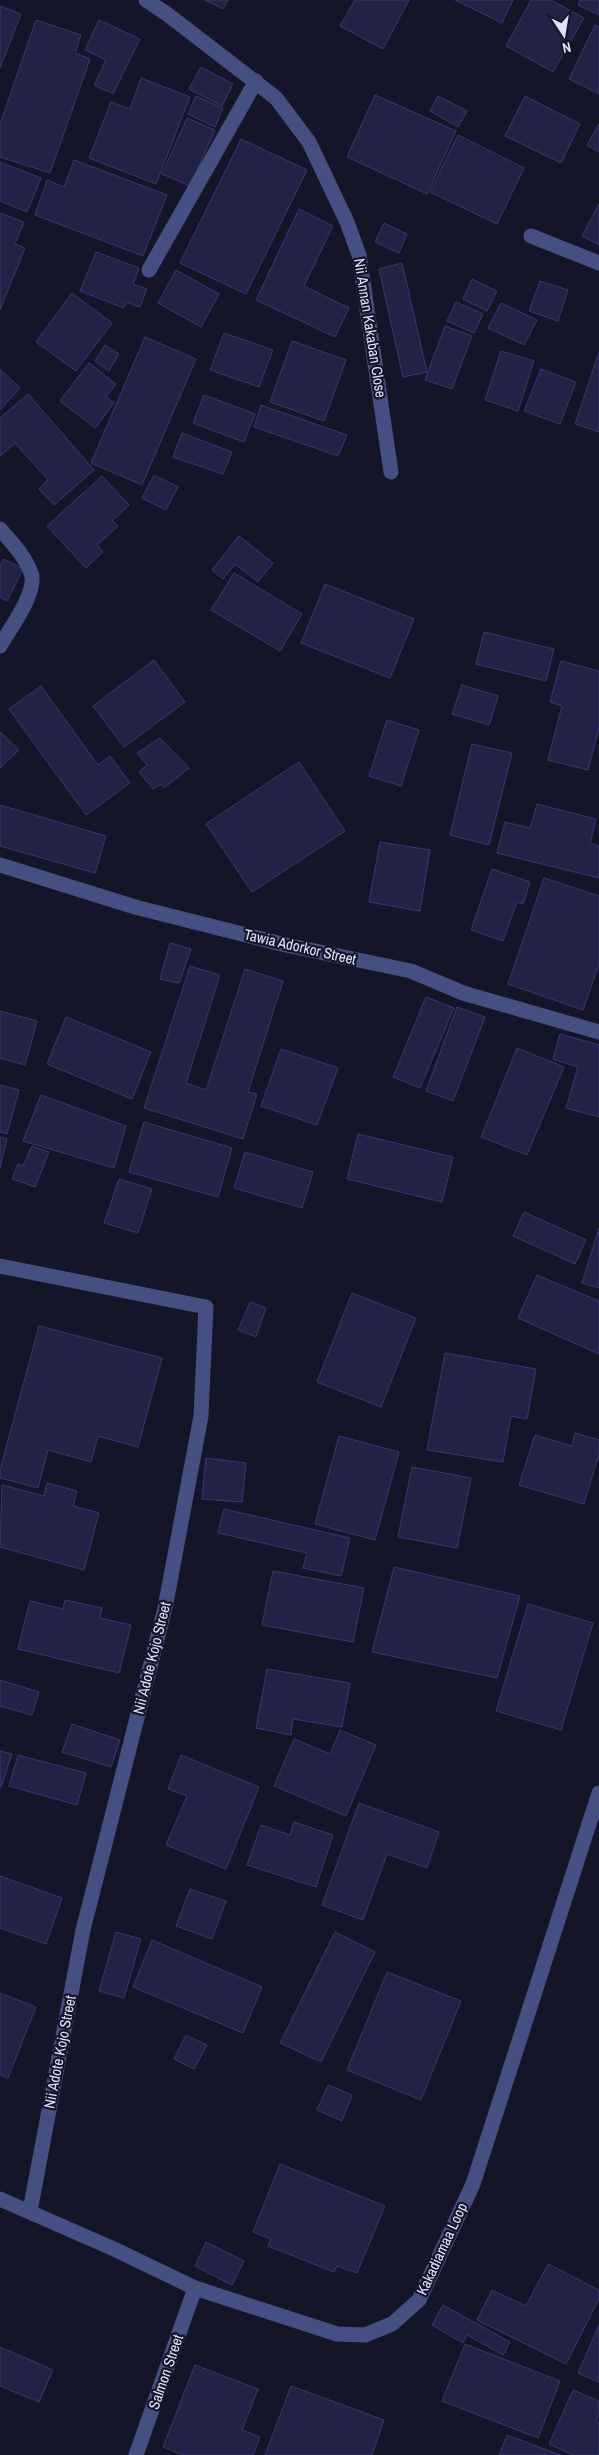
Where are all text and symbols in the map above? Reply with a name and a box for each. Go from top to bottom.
north arrow [539,10,589,60]
text: N [561,38,573,57]
street label: Nii Annan Kakaban Close [349,257,392,399]
street label: Tawia Adorkor Street [242,923,359,970]
street label: Nii Adote Kojo Street [127,1599,176,1716]
street label: Nii Adote Kojo Street [38,1993,81,2110]
street label: Kakadiamaa Loop [411,2199,472,2298]
street label: Salmon Street [143,2331,188,2412]

